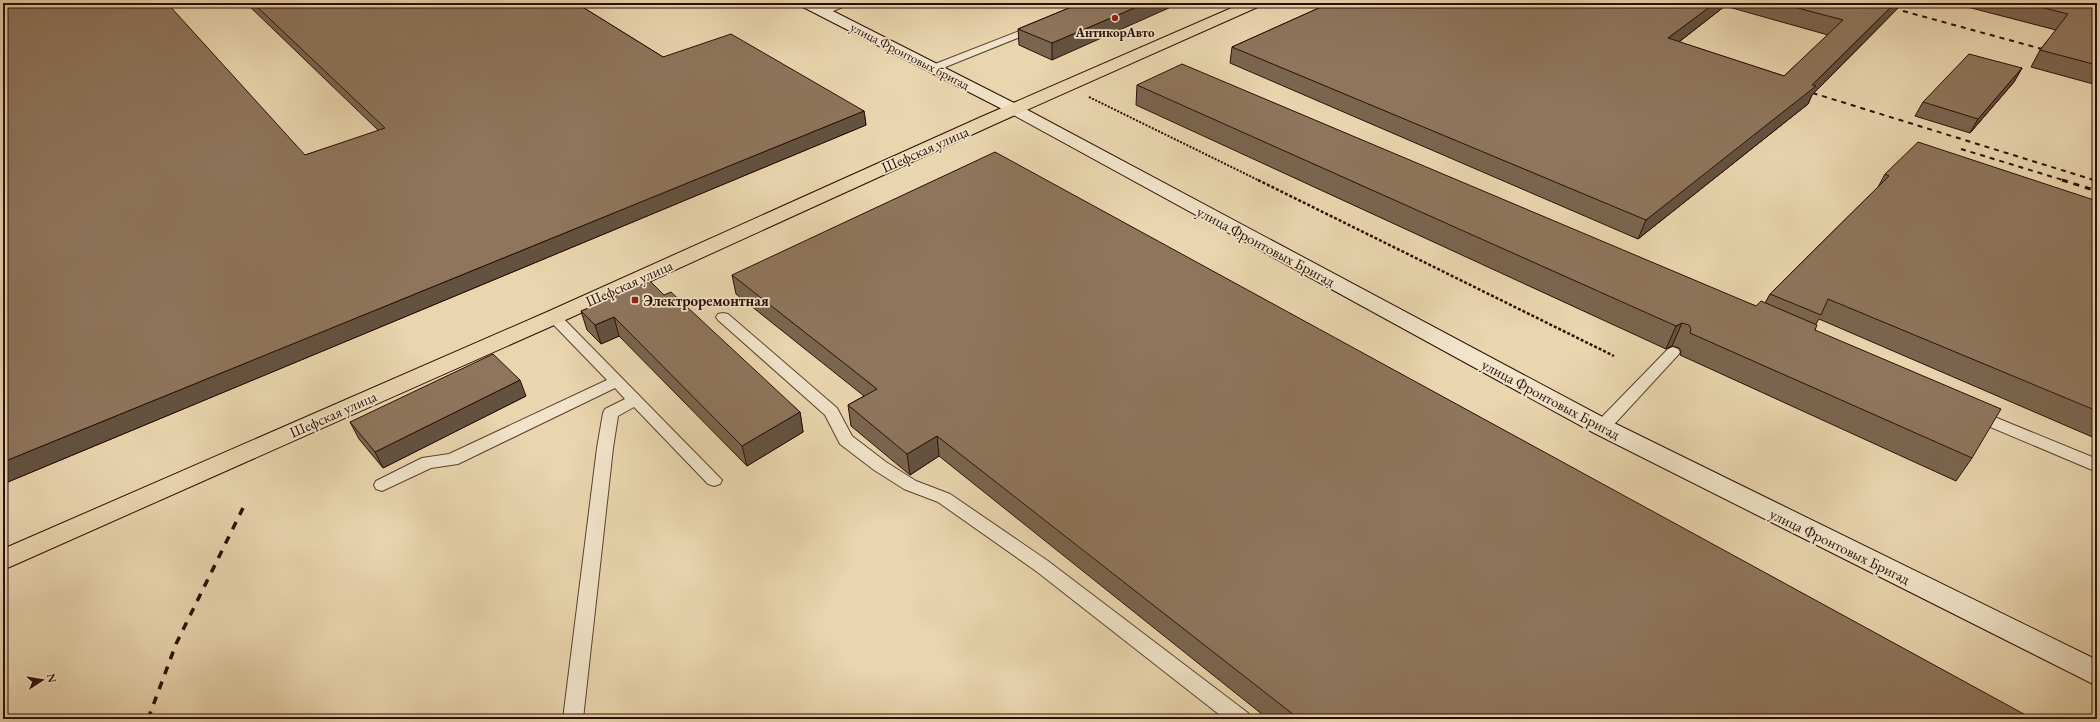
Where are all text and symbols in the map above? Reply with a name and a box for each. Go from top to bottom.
marker: АнтикорАвто [1110,13,1120,23]
street label: улица Фронтовых бригад [847,19,973,94]
place label: АнтикорАвто [1075,24,1155,41]
street label: Шефская улица [878,121,972,177]
street label: улица Фронтовых Бригад [1194,202,1338,291]
street label: Шефская улица [582,255,676,311]
place label: Электроремонтная [643,291,769,310]
marker: Электроремонтная [630,295,640,305]
street label: улица Фронтовых Бригад [1479,355,1623,444]
street label: Шефская улица [286,386,380,442]
street label: улица Фронтовых Бригад [1767,504,1913,588]
north arrow [22,660,62,700]
text: N [44,672,60,684]

